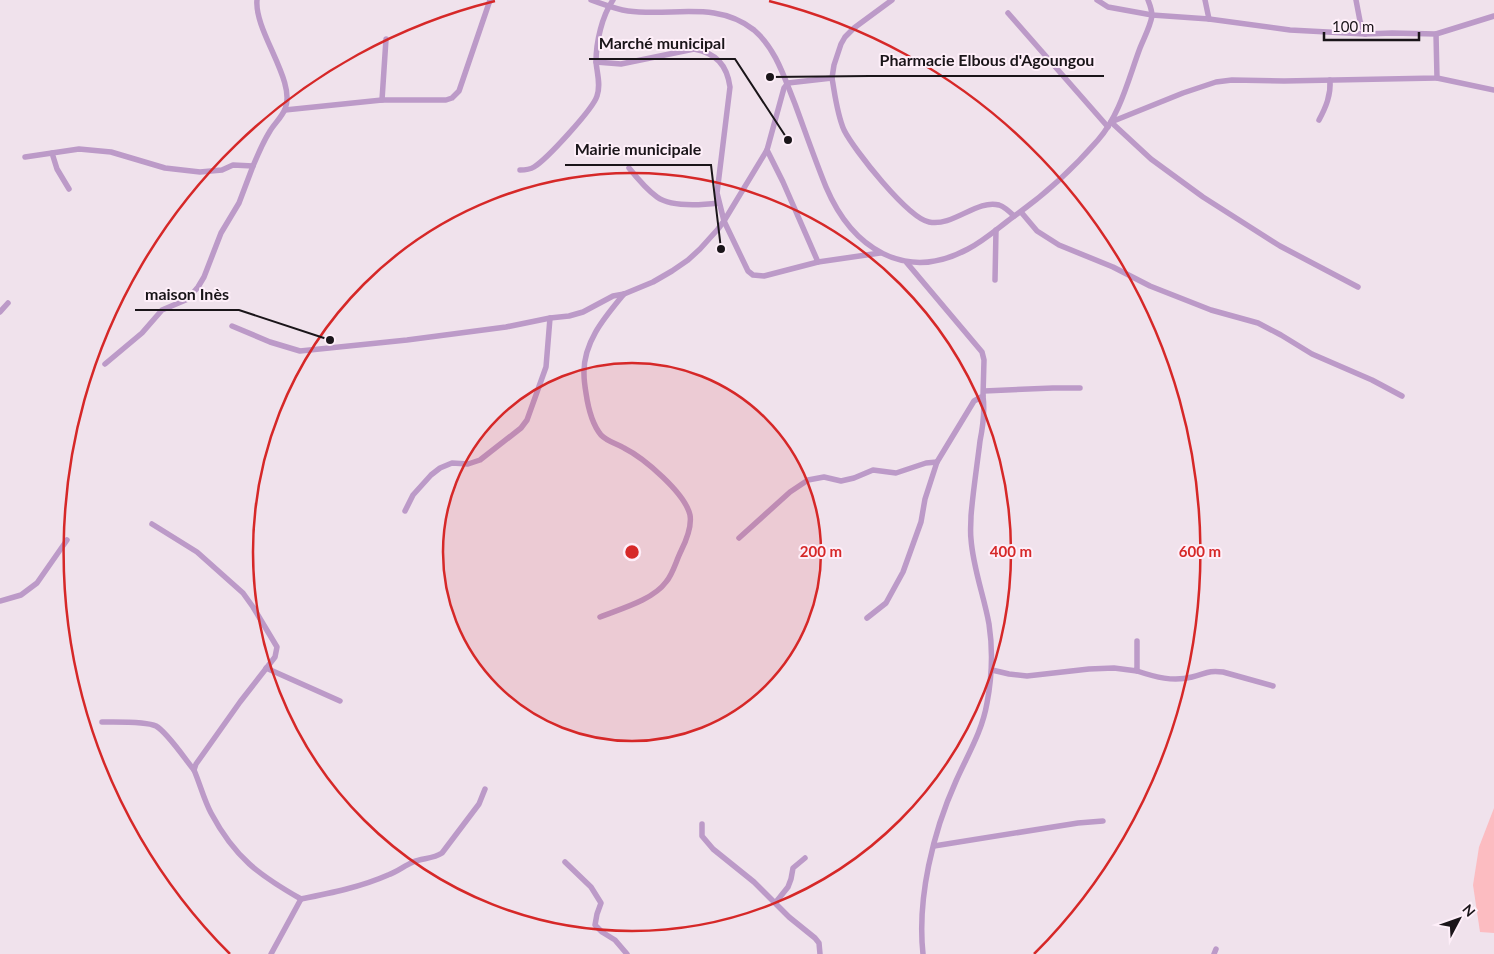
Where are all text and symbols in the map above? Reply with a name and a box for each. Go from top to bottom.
scale bar [1324,10,1419,42]
text: 100 m [1332,17,1374,35]
callout: Marché municipal [589,28,735,59]
text: Marché municipal [599,33,725,52]
callout: Pharmacie Elbous d'Agoungou [869,45,1104,76]
text: Pharmacie Elbous d'Agoungou [880,50,1094,69]
callout: Mairie municipale [565,134,711,165]
text: Mairie municipale [575,139,702,158]
callout: maison Inès [135,279,239,310]
text: maison Inès [145,284,229,303]
text: 200 m [800,542,842,560]
text: 400 m [990,542,1032,560]
text: 600 m [1179,542,1221,560]
centre of rings [623,543,641,561]
north arrow [1434,894,1484,944]
text: N [1459,900,1479,920]

